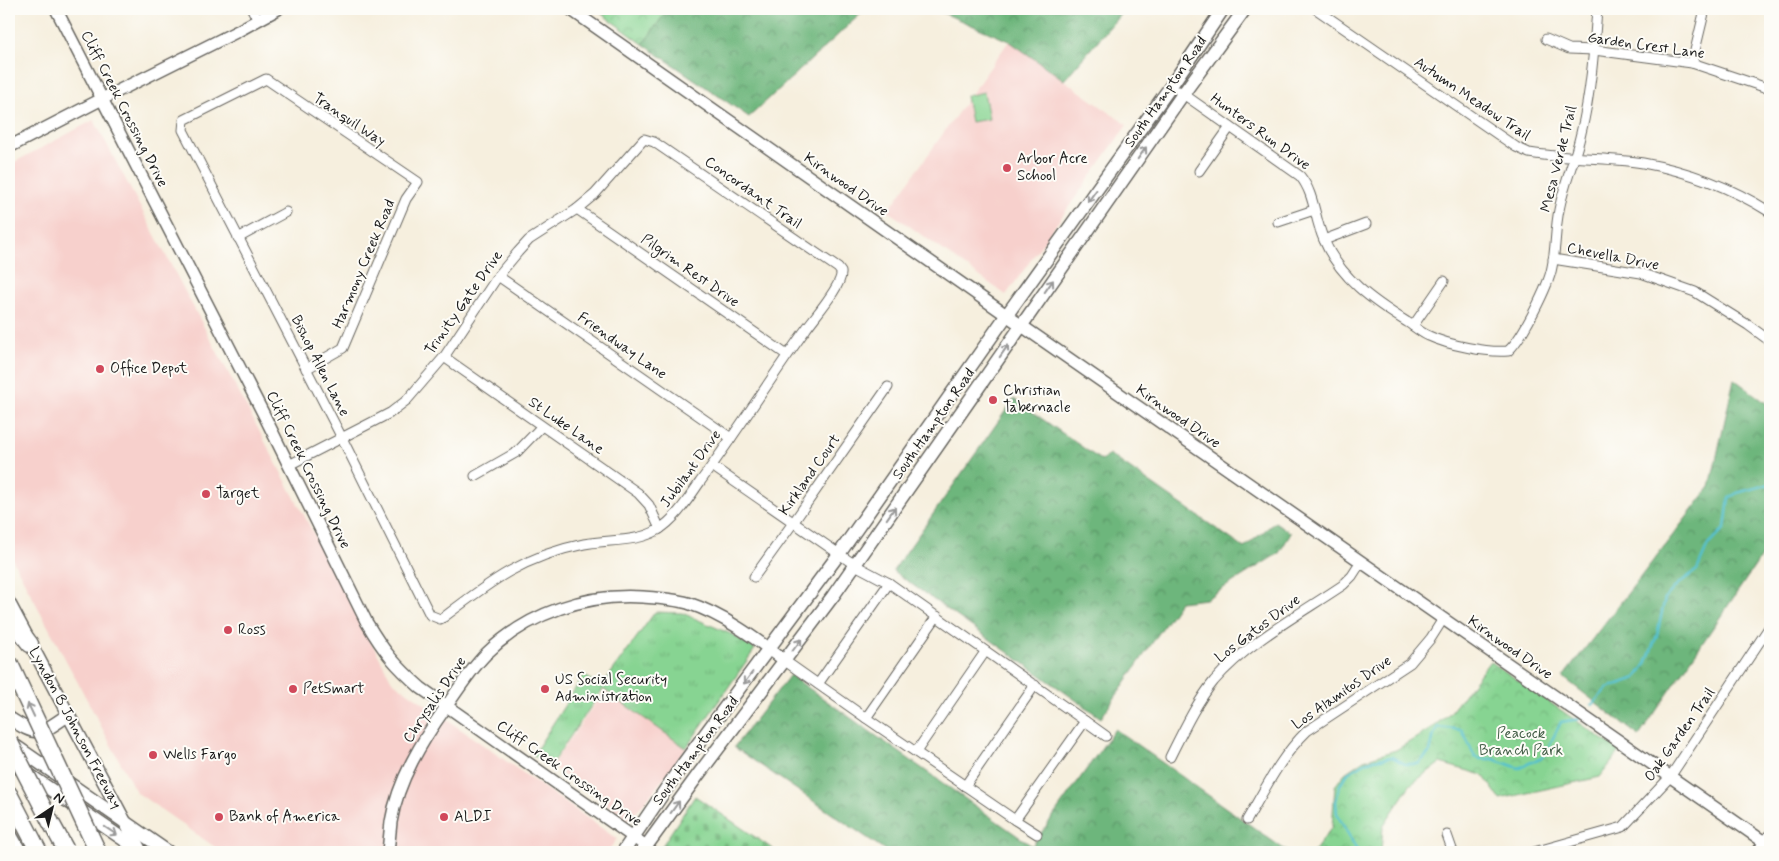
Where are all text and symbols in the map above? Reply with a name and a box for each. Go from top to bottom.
street label: Cliff Creek Crossing Drive [76,27,172,191]
street label: Garden Crest Lane [1586,28,1706,64]
street label: South Hampton Road [1120,32,1212,152]
street label: Autumn Meadow Trail [1410,53,1534,146]
street label: Tranquil Way [309,88,389,152]
street label: Hunters Run Drive [1206,89,1314,175]
street label: Mesa Verde Trail [1536,103,1582,215]
one-way arrow [1137,146,1147,160]
street label: Kirnwood Drive [800,148,893,222]
place label: Arbor Acre School [1017,149,1088,186]
street label: Concordant Trail [700,152,806,234]
marker: Arbor Acre School [1001,162,1013,174]
one-way arrow [1087,189,1097,203]
street label: Harmony Creek Road [328,196,400,332]
street label: Pilgrim Rest Drive [636,230,743,313]
street label: Chevella Drive [1565,238,1661,276]
street label: Trinity Gate Drive [420,247,508,359]
one-way arrow [1044,280,1054,294]
street label: Friendway Lane [573,308,671,384]
street label: Bishop Allen Lane [286,312,354,420]
one-way arrow [999,345,1009,359]
place label: Office Depot [110,359,188,379]
marker: Office Depot [94,363,106,375]
street label: South Hampton Road [888,364,980,484]
street label: Kirnwood Drive [1132,380,1225,454]
place label: Christian Tabernacle [1003,381,1071,418]
street label: Cliff Creek Crossing Drive [261,388,355,552]
street label: St Luke Lane [524,393,608,459]
marker: Christian Tabernacle [987,394,999,406]
street label: Jubilant Drive [656,426,726,512]
street label: Kirkland Court [775,430,845,520]
place label: Target [216,484,260,505]
marker: Target [200,488,212,500]
one-way arrow [886,507,896,521]
street label: Los Gatos Drive [1211,590,1305,668]
street label: Kirnwood Drive [1464,611,1557,685]
place label: Ross [238,620,266,640]
marker: Ross [222,624,234,636]
one-way arrow [791,639,802,652]
street label: Lyndon B Johnson Freeway [24,644,126,812]
street label: Los Alamitos Drive [1288,651,1396,735]
street label: Chrysalis Drive [399,653,471,747]
place label: US Social Security Administration [555,670,667,707]
one-way arrow [743,671,753,685]
place label: PetSmart [303,679,364,699]
marker: PetSmart [287,683,299,695]
marker: US Social Security Administration [539,683,551,695]
street label: Oak Garden Trail [1640,684,1720,786]
street label: South Hampton Road [648,692,744,810]
one-way arrow [26,703,36,718]
street label: Cliff Creek Crossing Drive [492,716,646,832]
park label: Peacock Branch Park [1479,724,1563,761]
place label: Wells Fargo [163,745,237,765]
marker: Wells Fargo [147,749,159,761]
north arrow [28,784,78,834]
text: N [50,788,68,808]
one-way arrow [670,800,680,814]
place label: Bank of America [229,807,341,827]
place label: ALDI [454,807,492,827]
marker: Bank of America [213,811,225,823]
marker: ALDI [438,811,450,823]
one-way arrow [104,826,118,836]

